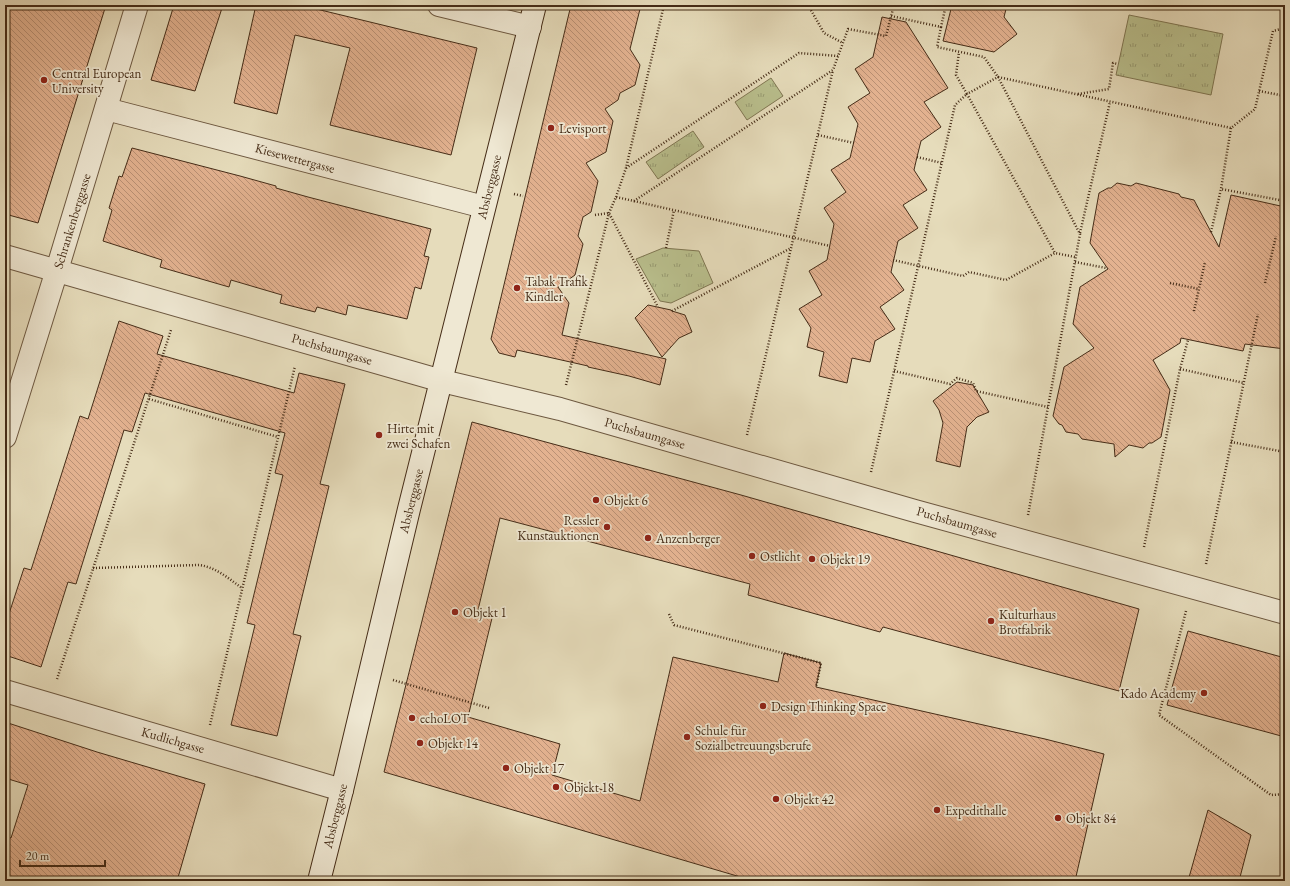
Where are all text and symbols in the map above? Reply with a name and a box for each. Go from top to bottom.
place label: Central European University [52,65,141,97]
marker: Central European University [39,75,49,85]
place label: Levisport [559,120,606,137]
marker: Levisport [546,123,556,133]
street label: Kiesewettergasse [253,139,337,177]
street label: Absberggasse [473,153,505,222]
street label: Schrankenberggasse [49,171,95,271]
place label: Tabak Trafik Kindler [525,273,589,305]
marker: Tabak Trafik Kindler [512,283,522,293]
street label: Puchsbaumgasse [290,329,374,369]
street label: Puchsbaumgasse [603,413,687,453]
place label: Hirte mit zwei Schafen [387,420,450,452]
marker: Hirte mit zwei Schafen [374,430,384,440]
street label: Absberggasse [395,467,427,536]
place label: Objekt 6 [604,492,648,509]
marker: Objekt 6 [591,495,601,505]
street label: Puchsbaumgasse [915,502,999,542]
place label: Ressler Kunstauktionen [518,512,600,544]
marker: Ressler Kunstauktionen [602,522,612,532]
place label: Anzenberger [655,530,721,547]
marker: Anzenberger [643,533,653,543]
place label: Ostlicht [760,548,801,565]
marker: Ostlicht [747,551,757,561]
place label: Objekt 19 [820,551,871,568]
marker: Objekt 19 [807,554,817,564]
place label: Objekt 1 [463,604,507,621]
place label: Kulturhaus Brotfabrik [999,606,1056,638]
marker: Objekt 1 [450,607,460,617]
marker: Kulturhaus Brotfabrik [986,616,996,626]
place label: Kado Academy [1120,685,1196,702]
marker: Kado Academy [1199,688,1209,698]
place label: Design Thinking Space [771,698,886,715]
marker: Design Thinking Space [758,701,768,711]
place label: echoLOT [420,710,470,727]
marker: echoLOT [407,713,417,723]
place label: Schule für Sozialbetreuungsberufe [695,722,811,754]
street label: Kudlichgasse [139,723,207,757]
marker: Schule für Sozialbetreuungsberufe [682,732,692,742]
place label: Objekt 14 [428,735,479,752]
marker: Objekt 14 [415,738,425,748]
place label: Objekt 17 [514,760,565,777]
marker: Objekt 17 [501,763,511,773]
place label: Objekt 18 [564,779,614,796]
street label: Absberggasse [319,782,351,851]
marker: Objekt 18 [551,782,561,792]
place label: Objekt 42 [784,791,835,808]
marker: Objekt 42 [771,794,781,804]
place label: Expedithalle [945,802,1007,819]
marker: Expedithalle [932,805,942,815]
place label: Objekt 84 [1066,810,1117,827]
marker: Objekt 84 [1053,813,1063,823]
scale bar [20,842,105,868]
text: 20 m [26,848,50,864]

